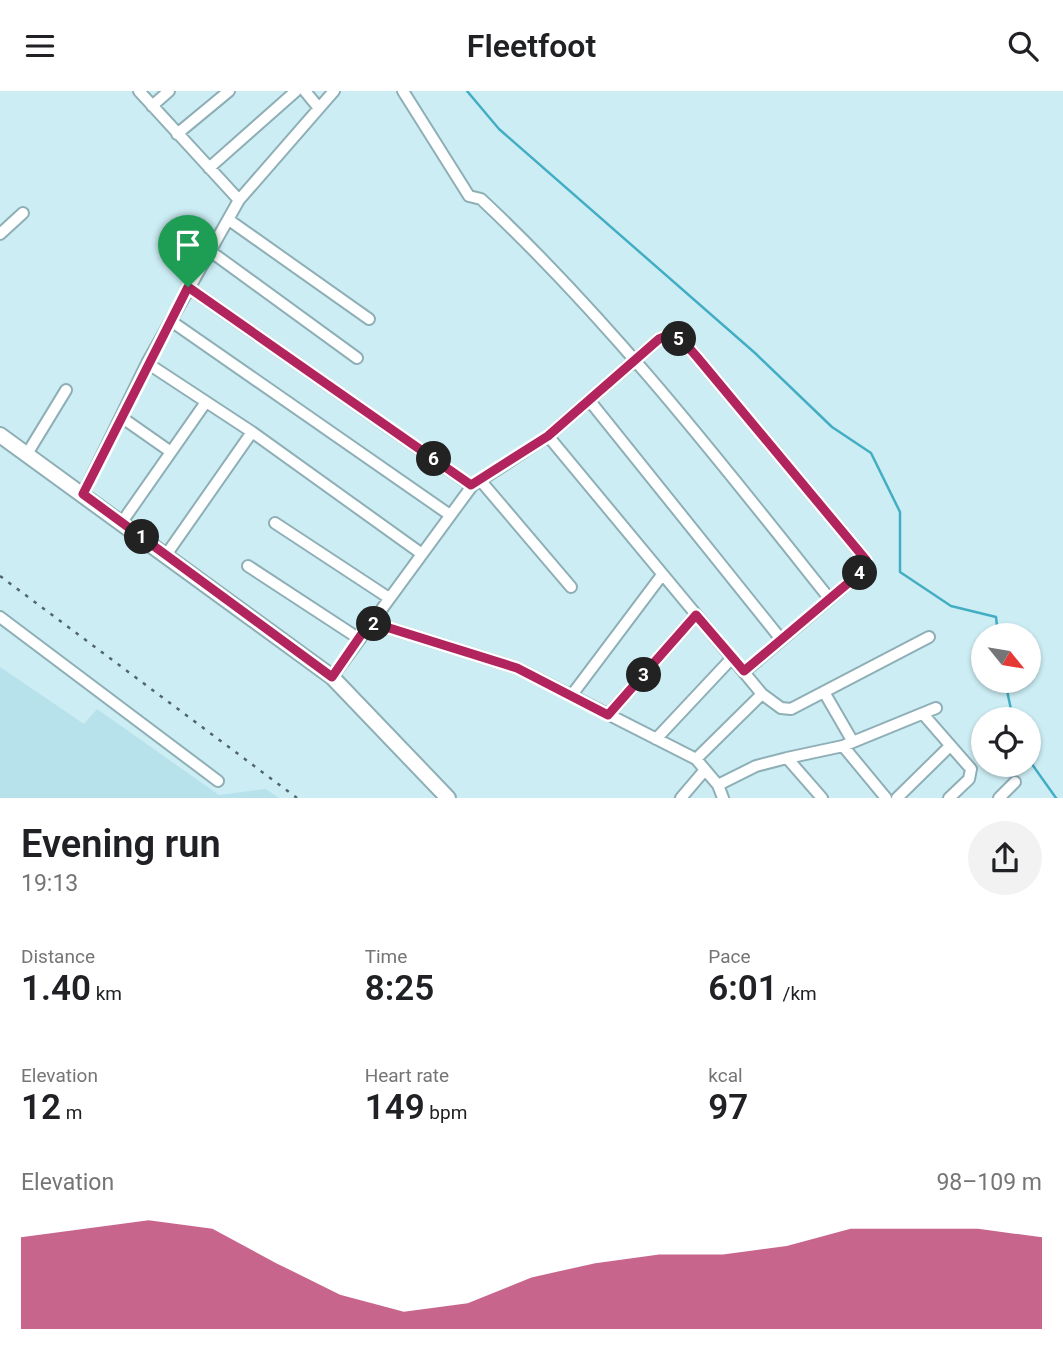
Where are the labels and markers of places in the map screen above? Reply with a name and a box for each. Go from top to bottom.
pin [158,215,218,287]
pin: 5 [662,321,696,357]
pin: 6 [416,441,452,477]
pin: 1 [124,519,160,555]
pin: 4 [842,555,878,591]
pin: 2 [356,607,392,641]
pin: 3 [626,657,662,693]

